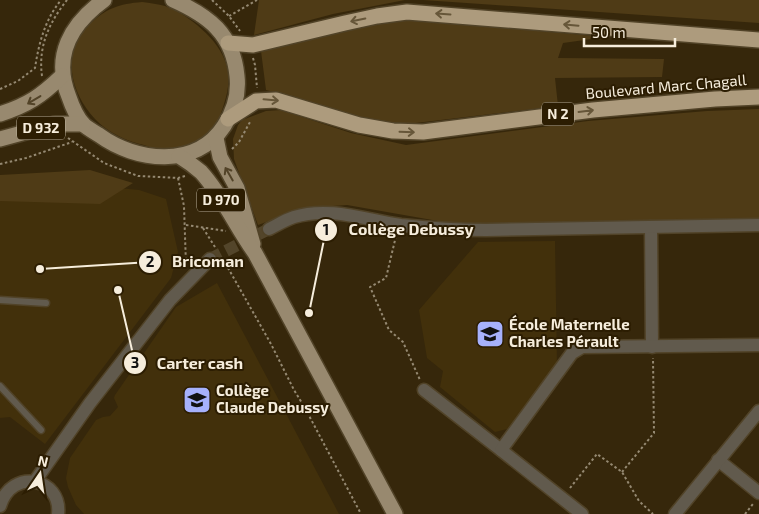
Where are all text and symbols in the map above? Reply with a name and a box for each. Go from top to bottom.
one-way arrow [435,9,451,18]
one-way arrow [351,15,367,25]
scale bar [584,15,675,47]
one-way arrow [563,20,579,30]
text: 50 m [592,23,626,41]
street label: Boulevard Marc Chagall [585,70,748,102]
one-way arrow [27,95,41,105]
one-way arrow [263,95,279,105]
road number: N 2 [542,102,574,126]
one-way arrow [577,106,593,116]
road number: D 932 [17,116,65,140]
one-way arrow [399,127,415,136]
one-way arrow [223,167,233,181]
road number: D 970 [197,188,245,212]
callout: Collège Debussy [314,214,484,245]
text: Collège Debussy [349,219,473,239]
text: 1 [323,220,329,238]
callout: Bricoman [137,246,254,277]
text: Bricoman [172,251,244,270]
text: 2 [146,252,155,270]
place label: École Maternelle Charles Pérault [509,314,630,350]
school or university icon: École Maternelle Charles Pérault [475,319,505,349]
callout: Carter cash [122,348,254,379]
text: 3 [131,353,139,371]
text: Carter cash [157,353,243,372]
place label: Collège Claude Debussy [216,381,329,417]
school or university icon: Collège Claude Debussy [182,385,212,415]
north arrow [15,449,65,499]
text: N [36,451,50,470]

